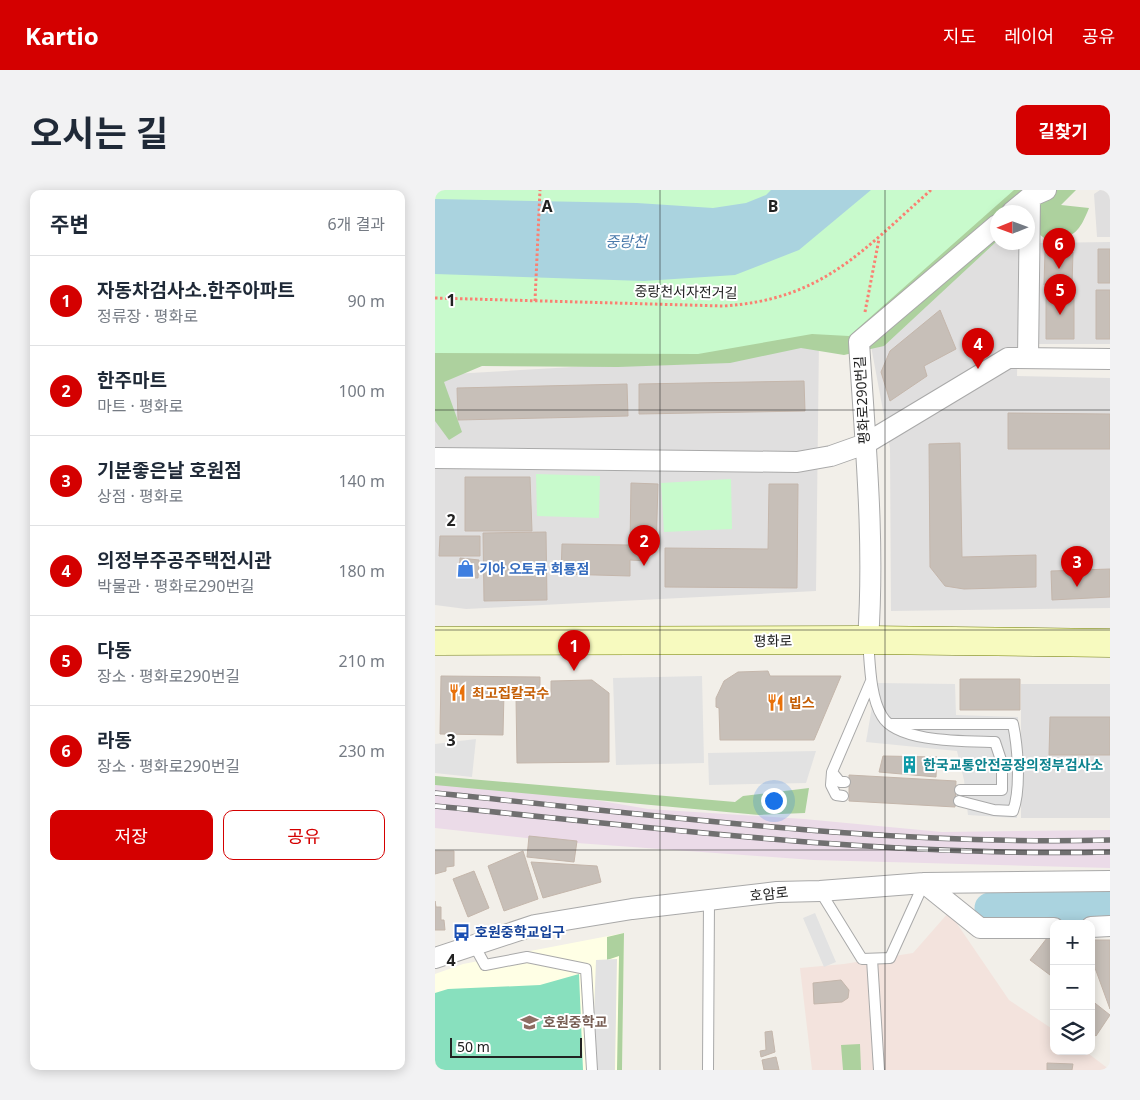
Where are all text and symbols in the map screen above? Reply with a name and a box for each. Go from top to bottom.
text: Kartio [25,19,99,52]
text: 지도 [943,24,976,48]
text: 레이어 [1004,24,1054,48]
text: 공유 [1082,24,1115,48]
button: 길찾기 [1016,105,1110,155]
text: 오시는 길 [30,109,168,156]
text: A [541,195,553,217]
text: B [768,195,778,217]
north arrow [990,205,1035,250]
text: 주변 [50,210,89,238]
text: 6개 결과 [328,213,385,235]
pin: 6 [1043,228,1075,269]
water label: 중랑천 [605,231,649,251]
pin: 5 [1044,274,1076,315]
text: 자동차검사소.한주아파트 [97,277,295,303]
street label: 중랑천서자전거길 [634,281,738,302]
text: 1 [446,289,456,311]
text: 1 [61,290,71,312]
text: 90 m [348,290,385,312]
text: 정류장 · 평화로 [97,305,198,327]
pin: 4 [962,328,994,369]
street label: 평화로290번길 [850,355,873,445]
text: 한주마트 [97,367,167,393]
text: 2 [61,380,71,402]
text: 100 m [338,380,385,402]
text: 마트 · 평화로 [97,395,183,417]
text: 기분좋은날 호원점 [97,457,242,483]
text: 3 [61,470,71,492]
text: 140 m [338,470,385,492]
text: 상점 · 평화로 [97,485,183,507]
text: 2 [446,509,456,531]
pin: 2 [628,525,660,566]
pin: 3 [1061,546,1093,587]
text: 의정부주공주택전시관 [97,547,272,573]
shop icon: 기아 오토큐 회룡점 [455,559,475,579]
place label: 기아 오토큐 회룡점 [479,559,589,578]
text: 4 [61,560,71,582]
text: 180 m [338,560,385,582]
text: 박물관 · 평화로290번길 [97,575,255,597]
pin: 1 [558,630,590,671]
street label: 평화로 [754,631,793,650]
text: 다동 [97,637,132,663]
text: 5 [61,650,71,672]
text: 210 m [338,650,385,672]
text: 장소 · 평화로290번길 [97,665,240,687]
restaurant icon: 최고집칼국수 [448,683,468,703]
place label: 최고집칼국수 [472,683,549,702]
restaurant icon: 빕스 [765,693,785,713]
place label: 빕스 [789,693,815,712]
text: 라동 [97,727,132,753]
text: 3 [446,729,456,751]
text: 6 [61,740,71,762]
text: 230 m [338,740,385,762]
text: 장소 · 평화로290번길 [97,755,240,777]
building icon: 한국교통안전공장의정부검사소 [899,755,919,775]
place label: 한국교통안전공장의정부검사소 [923,755,1103,774]
your location [761,788,787,814]
button: 저장 [50,810,213,860]
button: 공유 [223,810,385,860]
street label: 호암로 [749,882,789,905]
map controls [1050,920,1095,1055]
button: + [1050,920,1095,965]
bus stop icon: 호원중학교입구 [451,922,471,942]
place label: 호원중학교입구 [475,922,565,941]
text: 4 [446,949,456,971]
button: − [1050,965,1095,1010]
button: layers [1050,1010,1095,1055]
school or university icon: 호원중학교 [519,1012,539,1032]
place label: 호원중학교 [543,1012,608,1031]
scale bar [450,1035,583,1058]
text: 50 m [457,1037,490,1056]

